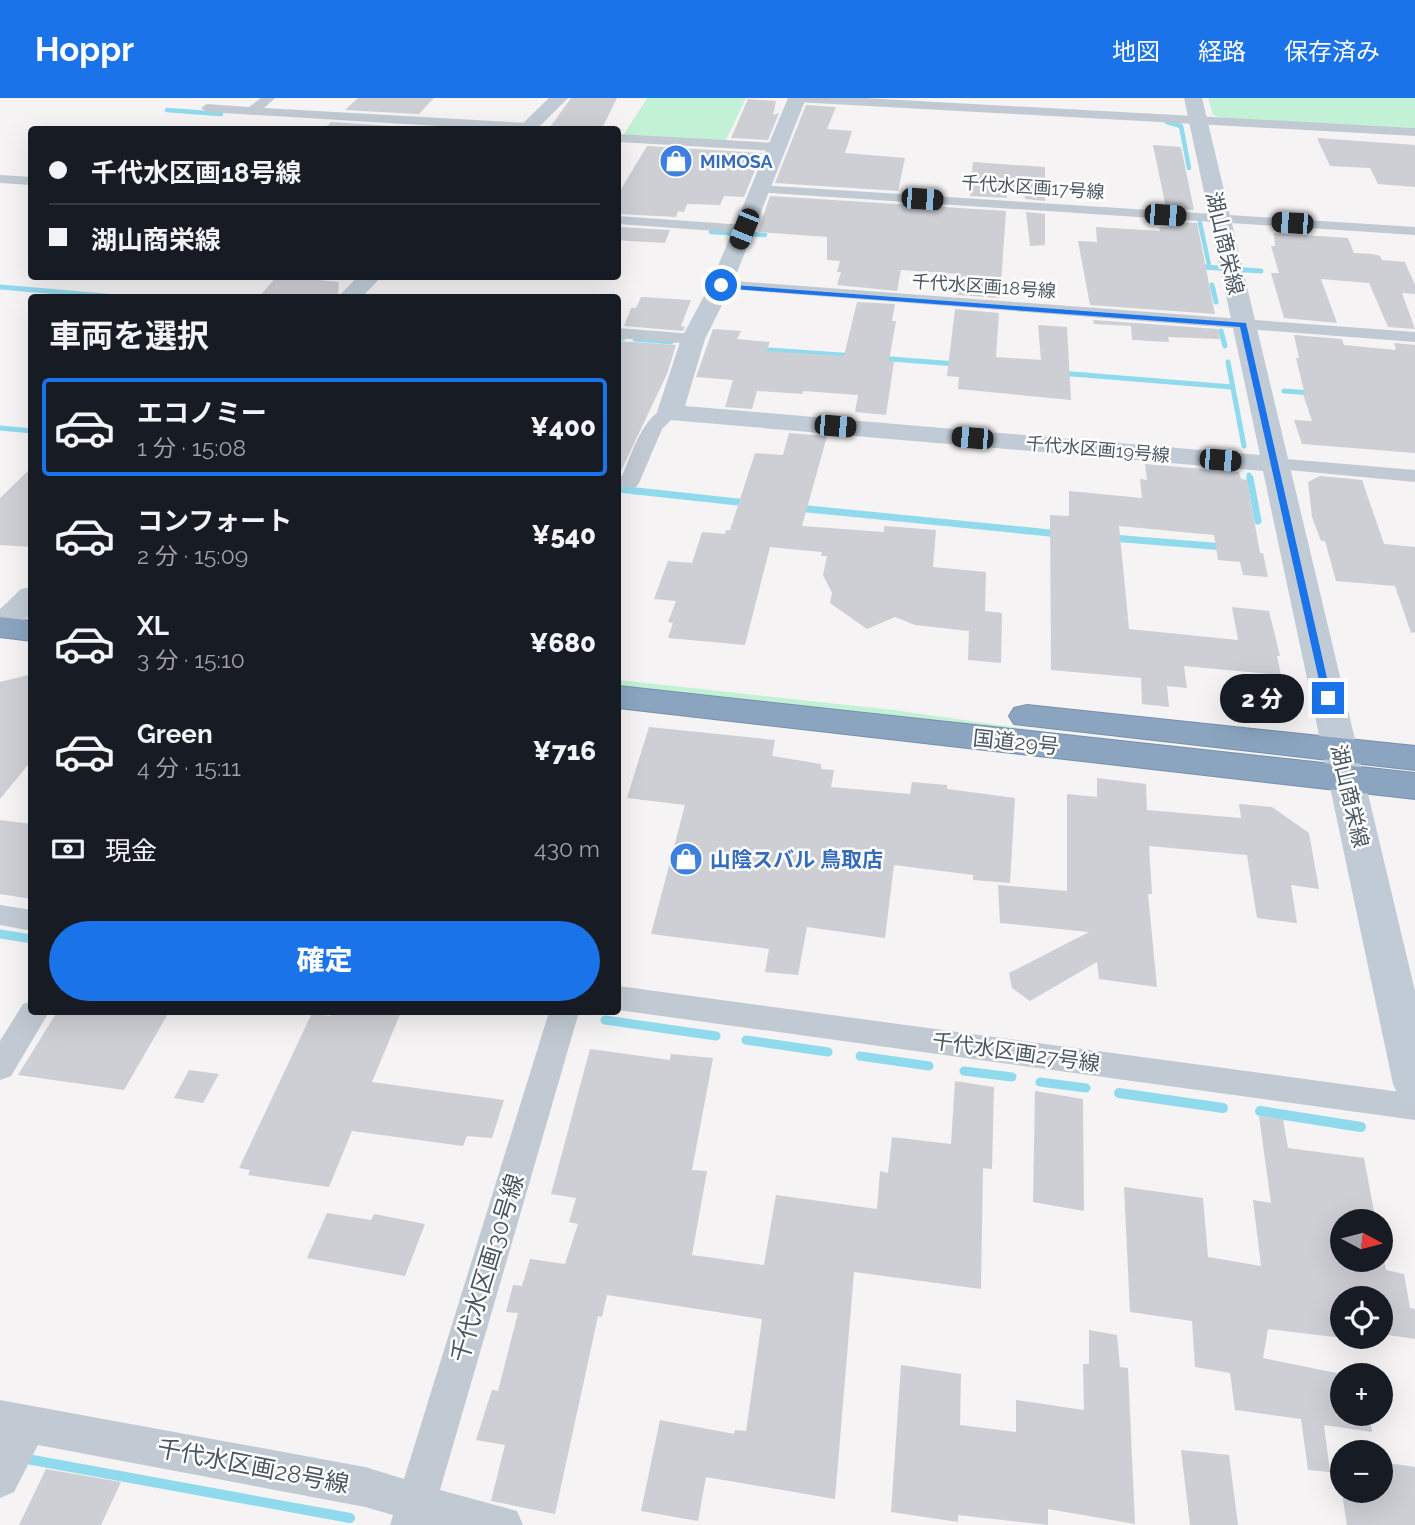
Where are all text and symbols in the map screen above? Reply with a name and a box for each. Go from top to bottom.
text: Hoppr [35,30,134,69]
text: 地図 [1112,37,1160,66]
text: 経路 [1198,37,1246,66]
text: 保存済み [1284,37,1380,66]
shop icon: MIMOSA [657,142,695,180]
place label: MIMOSA [700,151,774,172]
text: 千代水区画18号線 [91,158,302,188]
street label: 千代水区画17号線 [961,172,1105,202]
car [901,187,944,211]
street label: 湖山商栄線 [1201,189,1249,297]
car [1144,203,1187,227]
car [727,206,762,252]
car [1271,211,1314,235]
text: 湖山商栄線 [91,225,221,255]
route start [705,269,737,301]
street label: 千代水区画18号線 [911,270,1057,302]
text: 車両を選択 [49,317,209,354]
icon: car [53,396,116,459]
text: エコノミー [137,398,267,428]
text: ¥400 [530,412,596,442]
car [814,414,857,438]
car [951,426,994,450]
street label: 千代水区画19号線 [1025,432,1171,466]
text: 1 分 · 15:08 [137,434,246,461]
car [1199,448,1242,472]
icon: car [53,504,116,567]
text: コンフォート [137,506,292,536]
text: ¥540 [532,520,596,550]
text: 2 分 · 15:09 [137,542,248,569]
text: XL [137,611,169,641]
icon: car [53,612,116,675]
text: ¥680 [530,628,596,658]
text: 3 分 · 15:10 [137,646,245,673]
callout: 2 分 [1220,674,1304,722]
route end [1312,682,1344,714]
text: 2 分 [1241,685,1283,712]
text: Green [137,719,213,749]
icon: car [53,720,116,783]
street label: 国道29号 [972,725,1060,759]
text: ¥716 [533,736,596,766]
street label: 湖山商栄線 [1326,742,1374,850]
text: 4 分 · 15:11 [137,754,241,781]
icon: cash [49,830,87,868]
text: 430 m [534,835,600,862]
text: 現金 [105,836,157,866]
shop icon: 山陰スバル 鳥取店 [667,840,705,878]
place label: 山陰スバル 鳥取店 [710,847,883,872]
button: 確定 [49,921,600,1001]
street label: 千代水区画27号線 [930,1028,1102,1076]
street label: 千代水区画30号線 [445,1170,529,1366]
north arrow [1330,1209,1393,1272]
map controls [1330,1209,1393,1503]
button: locate [1330,1286,1393,1349]
button: + [1330,1363,1393,1426]
street label: 千代水区画28号線 [155,1433,351,1499]
button: − [1330,1440,1393,1503]

